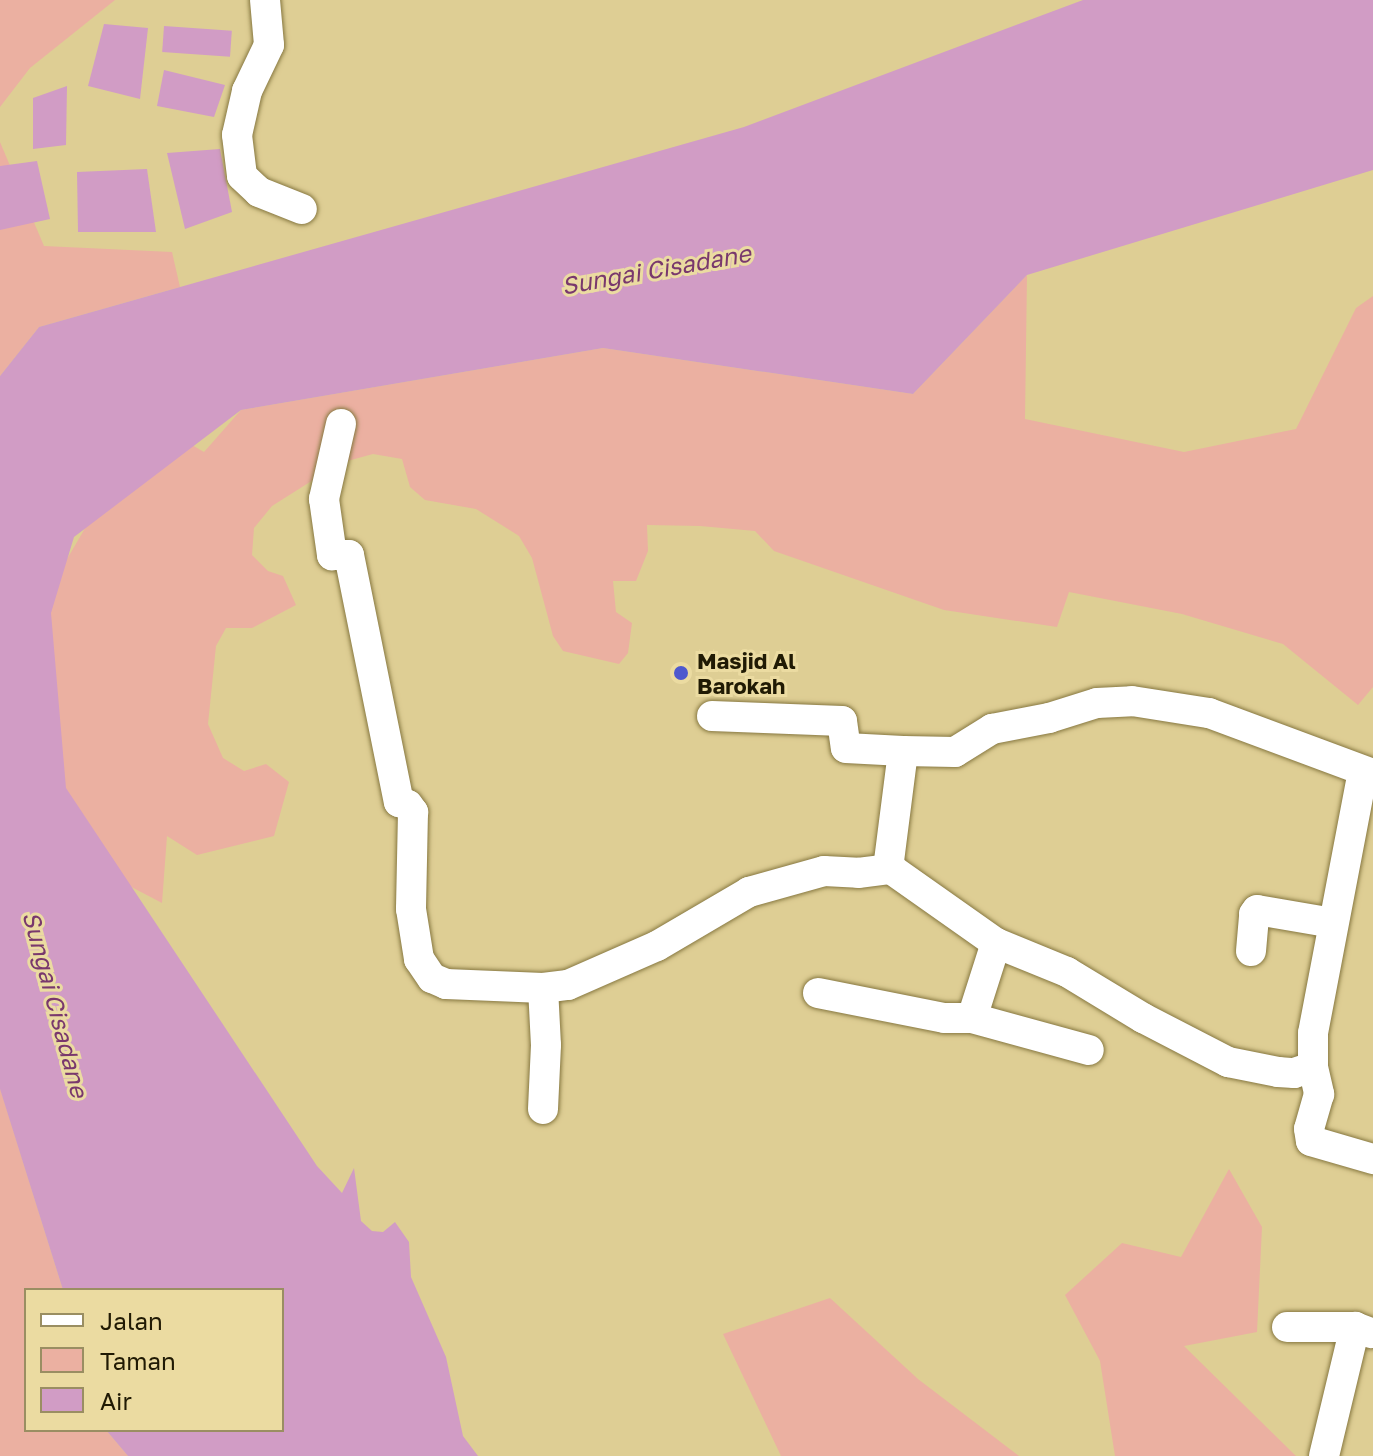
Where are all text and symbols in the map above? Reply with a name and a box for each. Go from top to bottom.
water label: Sungai Cisadane [559,238,753,300]
place label: Masjid Al Barokah [697,647,796,698]
marker: Masjid Al Barokah [672,664,690,682]
water label: Sungai Cisadane [17,908,95,1100]
legend [24,1288,284,1432]
text: Jalan [100,1306,163,1335]
text: Taman [100,1346,176,1375]
text: Air [100,1386,132,1415]

